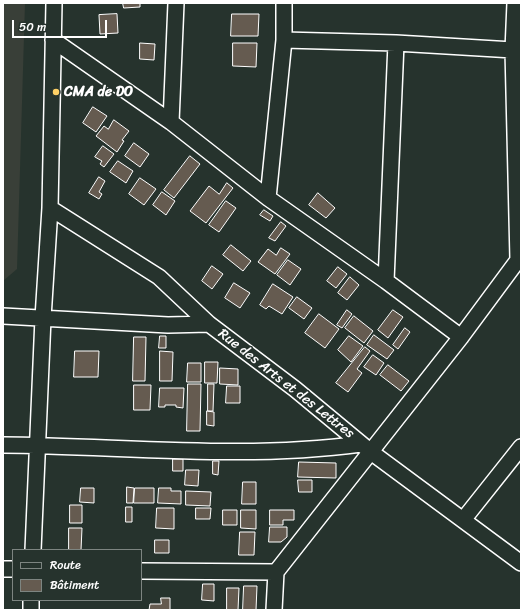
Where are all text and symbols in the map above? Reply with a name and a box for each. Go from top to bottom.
scale bar [14,12,109,38]
text: 50 m [19,16,46,38]
place label: CMA de DO [64,84,133,100]
marker: CMA de DO [51,87,61,97]
street label: Rue des Arts et des Lettres [215,326,357,442]
legend [12,549,142,601]
text: Route [50,554,81,576]
text: Bâtiment [50,574,99,596]

